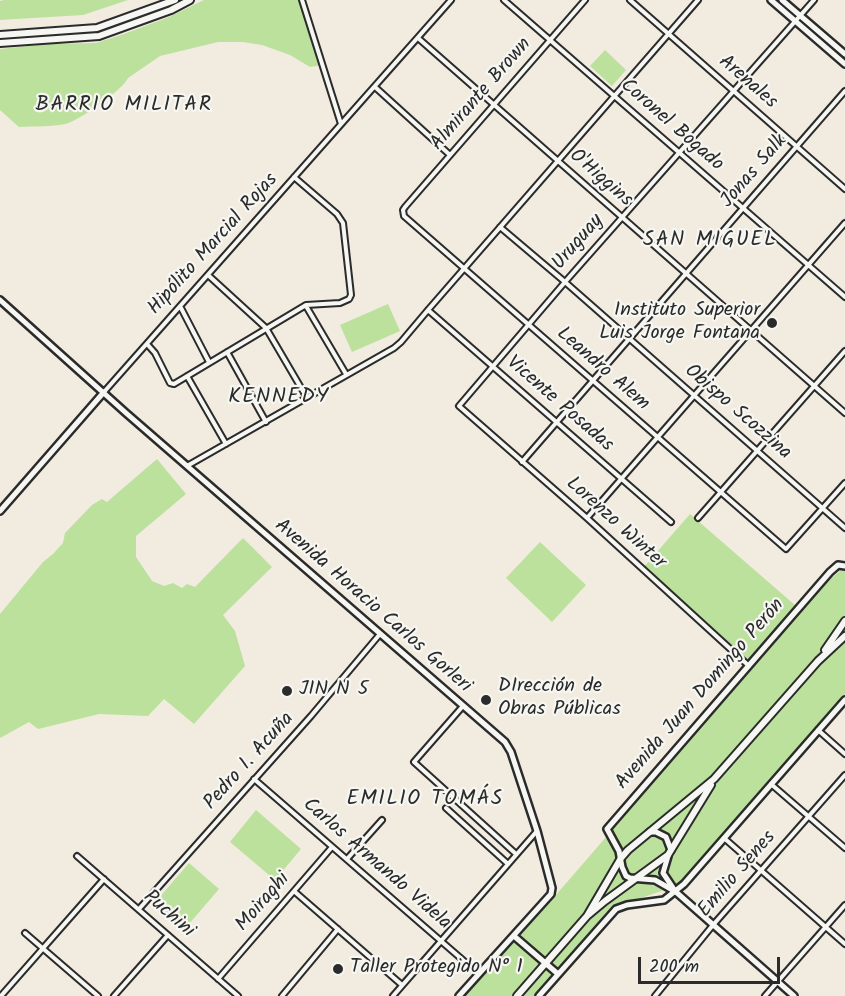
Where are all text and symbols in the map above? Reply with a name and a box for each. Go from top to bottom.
street label: Almirante Brown [426,34,538,156]
street label: Arenales [713,51,781,115]
street label: Coronel Bogado [614,75,728,177]
district label: BARRIO MILITAR [36,93,212,119]
street label: Jonas Salk [717,130,793,214]
street label: O'Higgins [563,145,637,213]
street label: Hipólito Marcial Rojas [144,169,284,321]
street label: Uruguay [548,210,610,276]
district label: SAN MIGUEL [643,228,777,254]
place label: Instituto Superior Luis Jorge Fontana [599,300,760,347]
marker: Instituto Superior Luis Jorge Fontana [765,316,779,330]
street label: Leandro Alem [550,323,654,417]
street label: Vicente Posadas [500,352,618,458]
street label: Obispo Scozzina [679,360,795,466]
district label: KENNEDY [228,385,330,411]
street label: Lorenzo Winter [560,473,670,575]
street label: Avenida Horacio Carlos Gorleri [269,515,475,699]
street label: Avenida Juan Domingo Perón [611,594,791,796]
place label: DIrección de Obras Públicas [498,676,621,723]
place label: JIN N 5 [299,679,368,703]
marker: JIN N 5 [280,684,294,698]
marker: DIrección de Obras Públicas [479,693,493,707]
street label: Pedro I. Acuña [200,708,300,816]
district label: EMILIO TOMÁS [346,787,504,813]
street label: Carlos Armando Videla [297,794,455,936]
street label: Emilio Senes [694,827,782,923]
street label: Moiraghi [232,868,296,938]
street label: Puchini [137,886,199,944]
scale bar [641,945,784,983]
text: 200 m [649,953,699,982]
place label: Taller Protegido N° 1 [350,957,523,981]
marker: Taller Protegido N° 1 [331,962,345,976]

